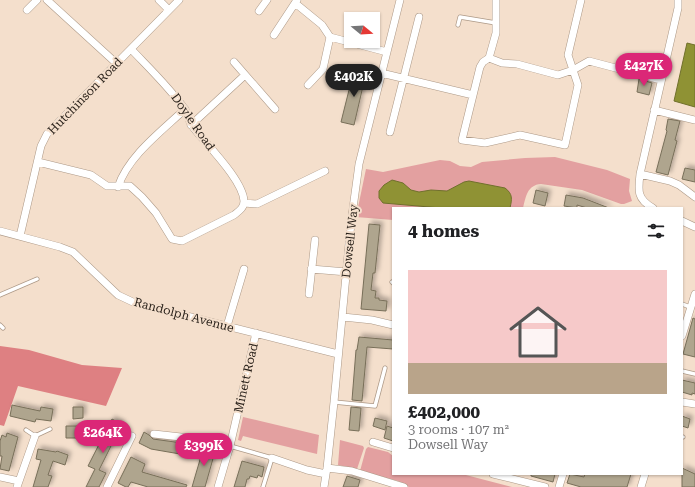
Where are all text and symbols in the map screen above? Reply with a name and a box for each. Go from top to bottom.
north arrow [344,12,380,48]
map controls [344,12,380,48]
pin: £427K [616,53,672,87]
street label: Hutchinson Road [45,55,125,137]
text: £427K [624,58,664,73]
pin: £402K [326,64,382,98]
text: £402K [334,69,374,84]
street label: Doyle Road [168,91,218,153]
street label: Dowsell Way [339,203,361,278]
icon: filters [645,220,667,242]
text: 4 homes [408,221,479,241]
street label: Randolph Avenue [132,295,236,335]
icon: home [502,296,574,368]
street label: Minett Road [231,341,261,414]
text: £402,000 [408,402,480,422]
pin: £264K [75,420,131,454]
text: 3 rooms · 107 m² [408,422,509,437]
text: £264K [83,425,123,440]
pin: £399K [176,433,232,467]
text: Dowsell Way [408,437,488,452]
text: £399K [184,438,224,453]

